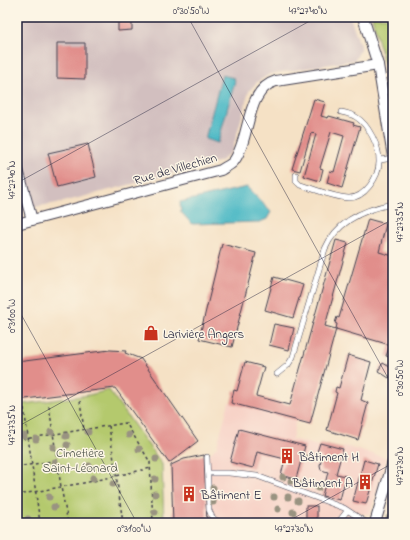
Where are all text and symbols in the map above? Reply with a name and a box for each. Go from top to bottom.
text: 0°30'50"W [173,4,210,19]
text: 47°27'40"N [289,4,328,19]
street label: Rue de Villechien [132,148,219,190]
text: 47°27'40"N [5,160,20,199]
text: 47°27'35"N [393,202,408,242]
text: 0°31'00"W [5,299,20,333]
shop icon: Larivière Angers [142,324,160,342]
place label: Larivière Angers [163,325,245,345]
text: 0°30'50"W [393,359,408,396]
text: 47°27'35"N [5,405,20,445]
park label: Cimetière Saint-Léonard [42,444,118,478]
text: 47°27'30"N [393,446,408,485]
building icon: Bâtiment H [278,447,296,465]
place label: Bâtiment H [298,448,359,467]
building icon: Bâtiment A [356,473,374,491]
place label: Bâtiment A [292,474,353,493]
building icon: Bâtiment E [180,485,198,503]
place label: Bâtiment E [200,486,261,505]
text: 0°31'00"W [117,522,151,537]
text: 47°27'30"N [275,522,314,537]

